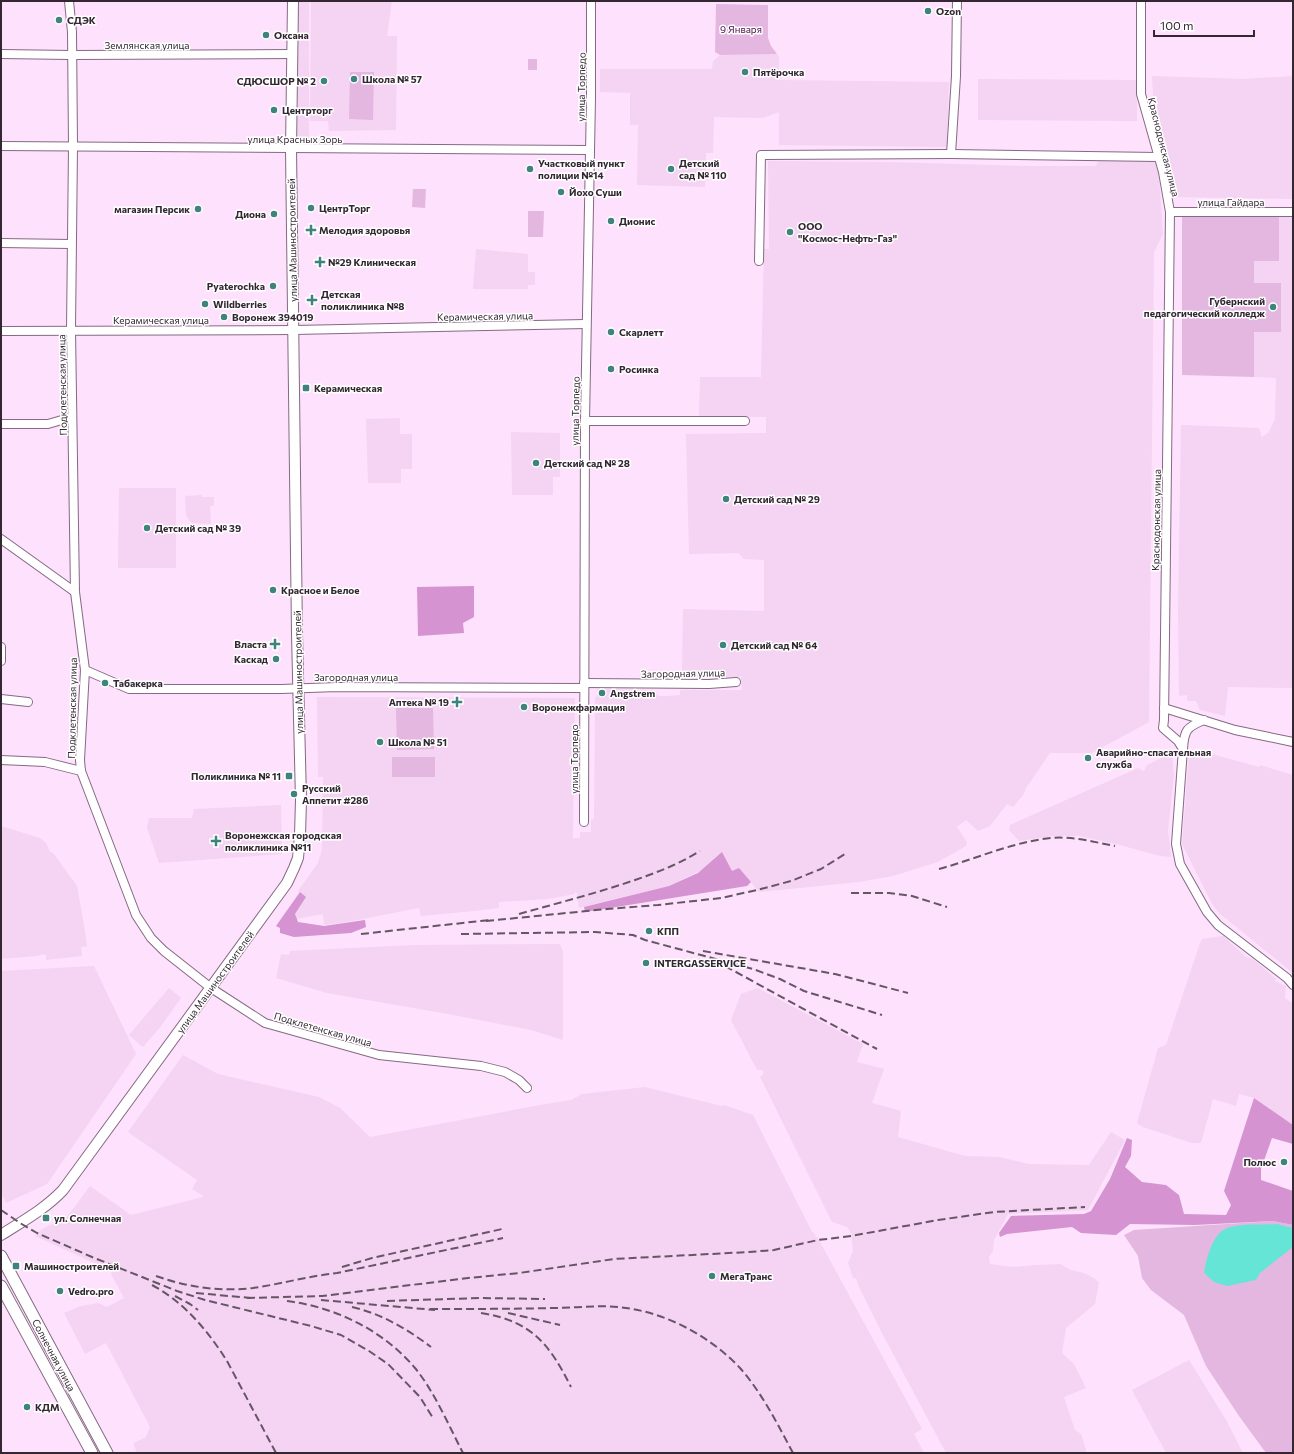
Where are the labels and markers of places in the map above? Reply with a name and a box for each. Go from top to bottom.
place label: Ozon [936,5,961,17]
marker: Ozon [923,6,933,16]
place label: СДЭК [67,14,96,26]
marker: СДЭК [54,15,64,25]
place label: Оксана [274,29,309,41]
marker: Оксана [261,30,271,40]
place label: Пятёрочка [753,66,804,78]
marker: Пятёрочка [740,67,750,77]
place label: Школа № 57 [362,73,423,85]
marker: Школа № 57 [349,74,359,84]
place label: СДЮСШОР № 2 [237,75,316,87]
marker: СДЮСШОР № 2 [319,76,329,86]
place label: Центрторг [282,104,333,116]
marker: Центрторг [269,105,279,115]
place label: Участковый пункт полиции №14 [538,157,625,181]
place label: Детский сад № 110 [679,157,727,181]
marker: Участковый пункт полиции №14 [525,164,535,174]
marker: Детский сад № 110 [666,164,676,174]
place label: Йохо Суши [569,186,622,198]
marker: Йохо Суши [556,187,566,197]
place label: ЦентрТорг [319,202,371,214]
place label: магазин Персик [114,203,190,215]
marker: ЦентрТорг [306,203,316,213]
marker: магазин Персик [193,204,203,214]
place label: Диона [235,208,266,220]
marker: Диона [269,209,279,219]
place label: Дионис [619,215,655,227]
marker: Дионис [606,216,616,226]
place label: ООО "Космос-Нефть-Газ" [798,220,897,244]
place label: Мелодия здоровья [319,224,410,236]
marker: Мелодия здоровья [306,225,316,235]
marker: ООО "Космос-Нефть-Газ" [785,227,795,237]
place label: №29 Клиническая [328,256,416,268]
marker: №29 Клиническая [315,257,325,267]
place label: Pyaterochka [207,280,265,292]
marker: Pyaterochka [268,281,278,291]
place label: Детская поликлиника №8 [321,288,404,312]
marker: Детская поликлиника №8 [306,294,318,306]
place label: Губернский педагогический колледж [1144,295,1266,319]
place label: Wildberries [213,298,267,310]
marker: Wildberries [200,299,210,309]
marker: Губернский педагогический колледж [1268,302,1278,312]
place label: Воронеж 394019 [232,311,313,323]
marker: Воронеж 394019 [219,312,229,322]
place label: Скарлетт [619,326,664,338]
marker: Скарлетт [606,327,616,337]
place label: Росинка [619,363,659,375]
marker: Росинка [606,364,616,374]
place label: Керамическая [314,382,382,394]
marker: Керамическая [301,383,311,393]
place label: Детский сад № 28 [544,457,630,469]
marker: Детский сад № 28 [531,458,541,468]
place label: Детский сад № 29 [734,493,820,505]
marker: Детский сад № 29 [721,494,731,504]
place label: Детский сад № 39 [155,522,241,534]
marker: Детский сад № 39 [142,523,152,533]
place label: Красное и Белое [281,584,360,596]
marker: Красное и Белое [268,585,278,595]
place label: Власта [234,638,267,650]
marker: Власта [270,639,280,649]
place label: Детский сад № 64 [731,639,817,651]
marker: Детский сад № 64 [718,640,728,650]
place label: Каскад [234,653,269,665]
marker: Каскад [271,654,281,664]
place label: Табакерка [113,677,163,689]
marker: Табакерка [100,678,110,688]
place label: Angstrem [610,687,656,699]
marker: Angstrem [597,688,607,698]
place label: Аптека № 19 [389,696,449,708]
marker: Аптека № 19 [452,697,462,707]
place label: Воронежфармация [532,701,625,713]
marker: Воронежфармация [519,702,529,712]
place label: Школа № 51 [388,736,447,748]
marker: Школа № 51 [375,737,385,747]
place label: Аварийно-спасательная служба [1096,746,1211,770]
marker: Аварийно-спасательная служба [1083,753,1093,763]
place label: Поликлиника № 11 [191,770,281,782]
marker: Поликлиника № 11 [284,771,294,781]
place label: Русский Аппетит #286 [302,782,368,806]
marker: Русский Аппетит #286 [289,789,299,799]
place label: Воронежская городская поликлиника №11 [225,829,342,853]
marker: Воронежская городская поликлиника №11 [210,835,222,847]
place label: КПП [657,925,679,937]
marker: КПП [644,926,654,936]
place label: INTERGASSERVICE [654,957,746,969]
marker: INTERGASSERVICE [641,958,651,968]
place label: Полюс [1243,1156,1276,1168]
marker: Полюс [1279,1157,1289,1167]
place label: ул. Солнечная [54,1212,121,1224]
marker: ул. Солнечная [41,1213,51,1223]
place label: Машиностроителей [24,1260,119,1272]
marker: Машиностроителей [11,1261,21,1271]
place label: МегаТранс [720,1270,772,1282]
marker: МегаТранс [707,1271,717,1281]
place label: Vedro.pro [68,1285,114,1297]
marker: Vedro.pro [55,1286,65,1296]
place label: КДМ [35,1401,60,1413]
marker: КДМ [22,1402,32,1412]

